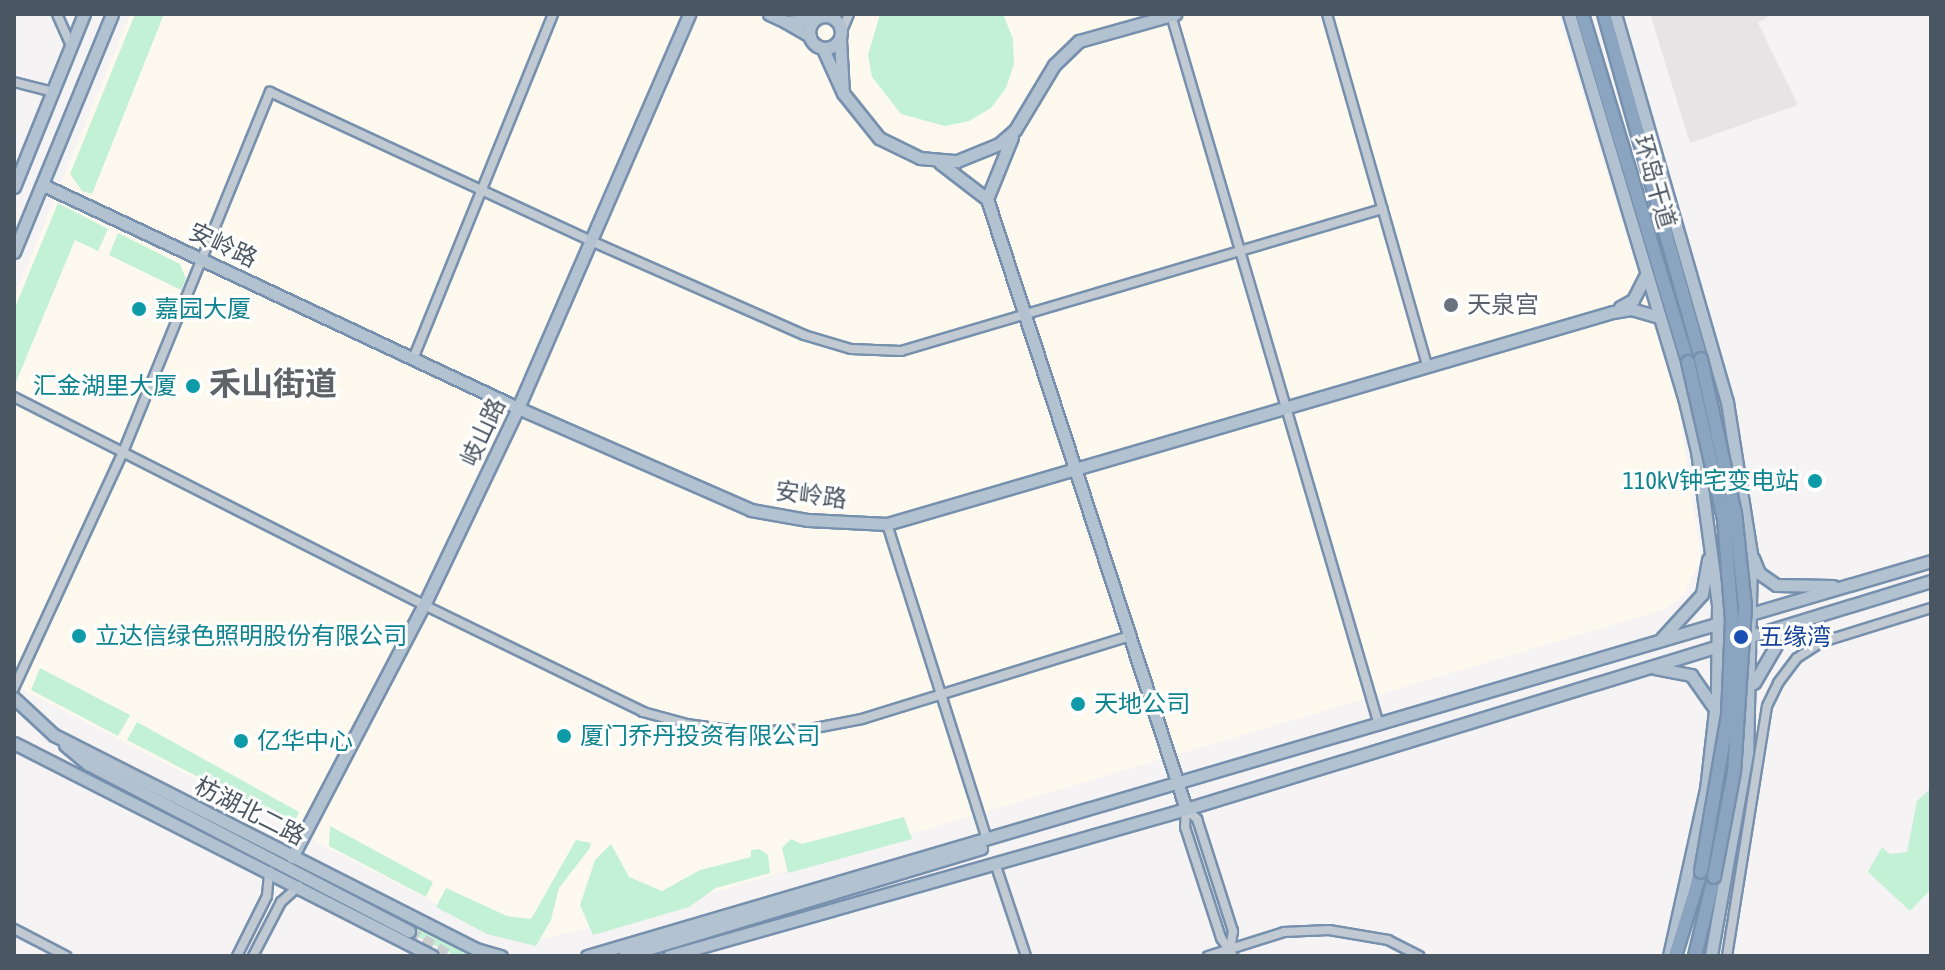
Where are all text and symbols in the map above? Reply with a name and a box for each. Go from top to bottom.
street label: 环岛干道 [1628,132,1682,232]
street label: 安岭路 [184,217,262,273]
place label: 天泉宫 [1467,291,1539,319]
place label: 嘉园大厦 [155,295,251,323]
marker: 天泉宫 [1442,296,1460,314]
marker: 嘉园大厦 [130,300,148,318]
district label: 禾山街道 [209,365,337,403]
place label: 汇金湖里大厦 [33,372,177,400]
marker: 汇金湖里大厦 [184,377,202,395]
street label: 岐山路 [455,393,511,471]
place label: 110kV钟宅变电站 [1623,467,1799,495]
marker: 110kV钟宅变电站 [1806,472,1824,490]
street label: 安岭路 [774,476,848,514]
place label: 立达信绿色照明股份有限公司 [95,622,407,650]
place label: 五缘湾 [1759,623,1831,651]
marker: 五缘湾 [1730,626,1752,648]
marker: 立达信绿色照明股份有限公司 [70,627,88,645]
place label: 天地公司 [1094,690,1190,718]
marker: 天地公司 [1069,695,1087,713]
place label: 厦门乔丹投资有限公司 [580,722,820,750]
place label: 亿华中心 [257,727,353,755]
marker: 厦门乔丹投资有限公司 [555,727,573,745]
marker: 亿华中心 [232,732,250,750]
street label: 枋湖北二路 [190,771,310,851]

